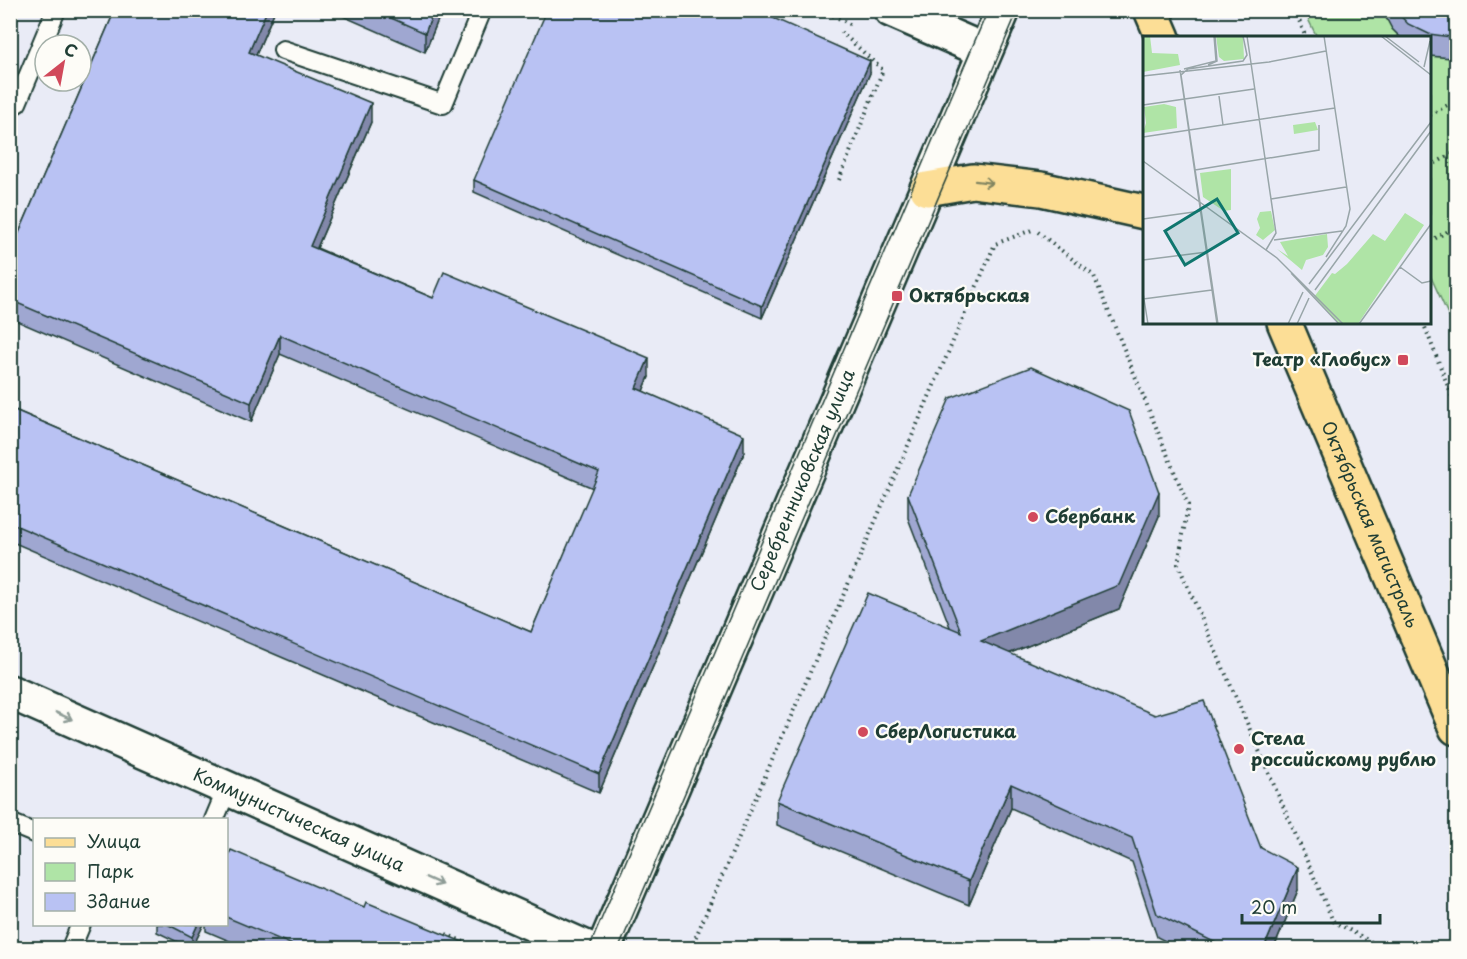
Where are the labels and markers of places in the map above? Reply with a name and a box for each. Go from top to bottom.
place label: Октябрьская [909,281,1030,308]
marker: Октябрьская [890,289,904,303]
place label: Театр «Глобус» [1252,345,1391,372]
marker: Театр «Глобус» [1396,353,1410,367]
place label: Сбербанк [1045,502,1136,529]
marker: Сбербанк [1026,510,1040,524]
place label: СберЛогистика [875,717,1017,744]
place label: Стела российскому рублю [1251,724,1436,772]
marker: СберЛогистика [856,725,870,739]
marker: Стела российскому рублю [1232,742,1246,756]

